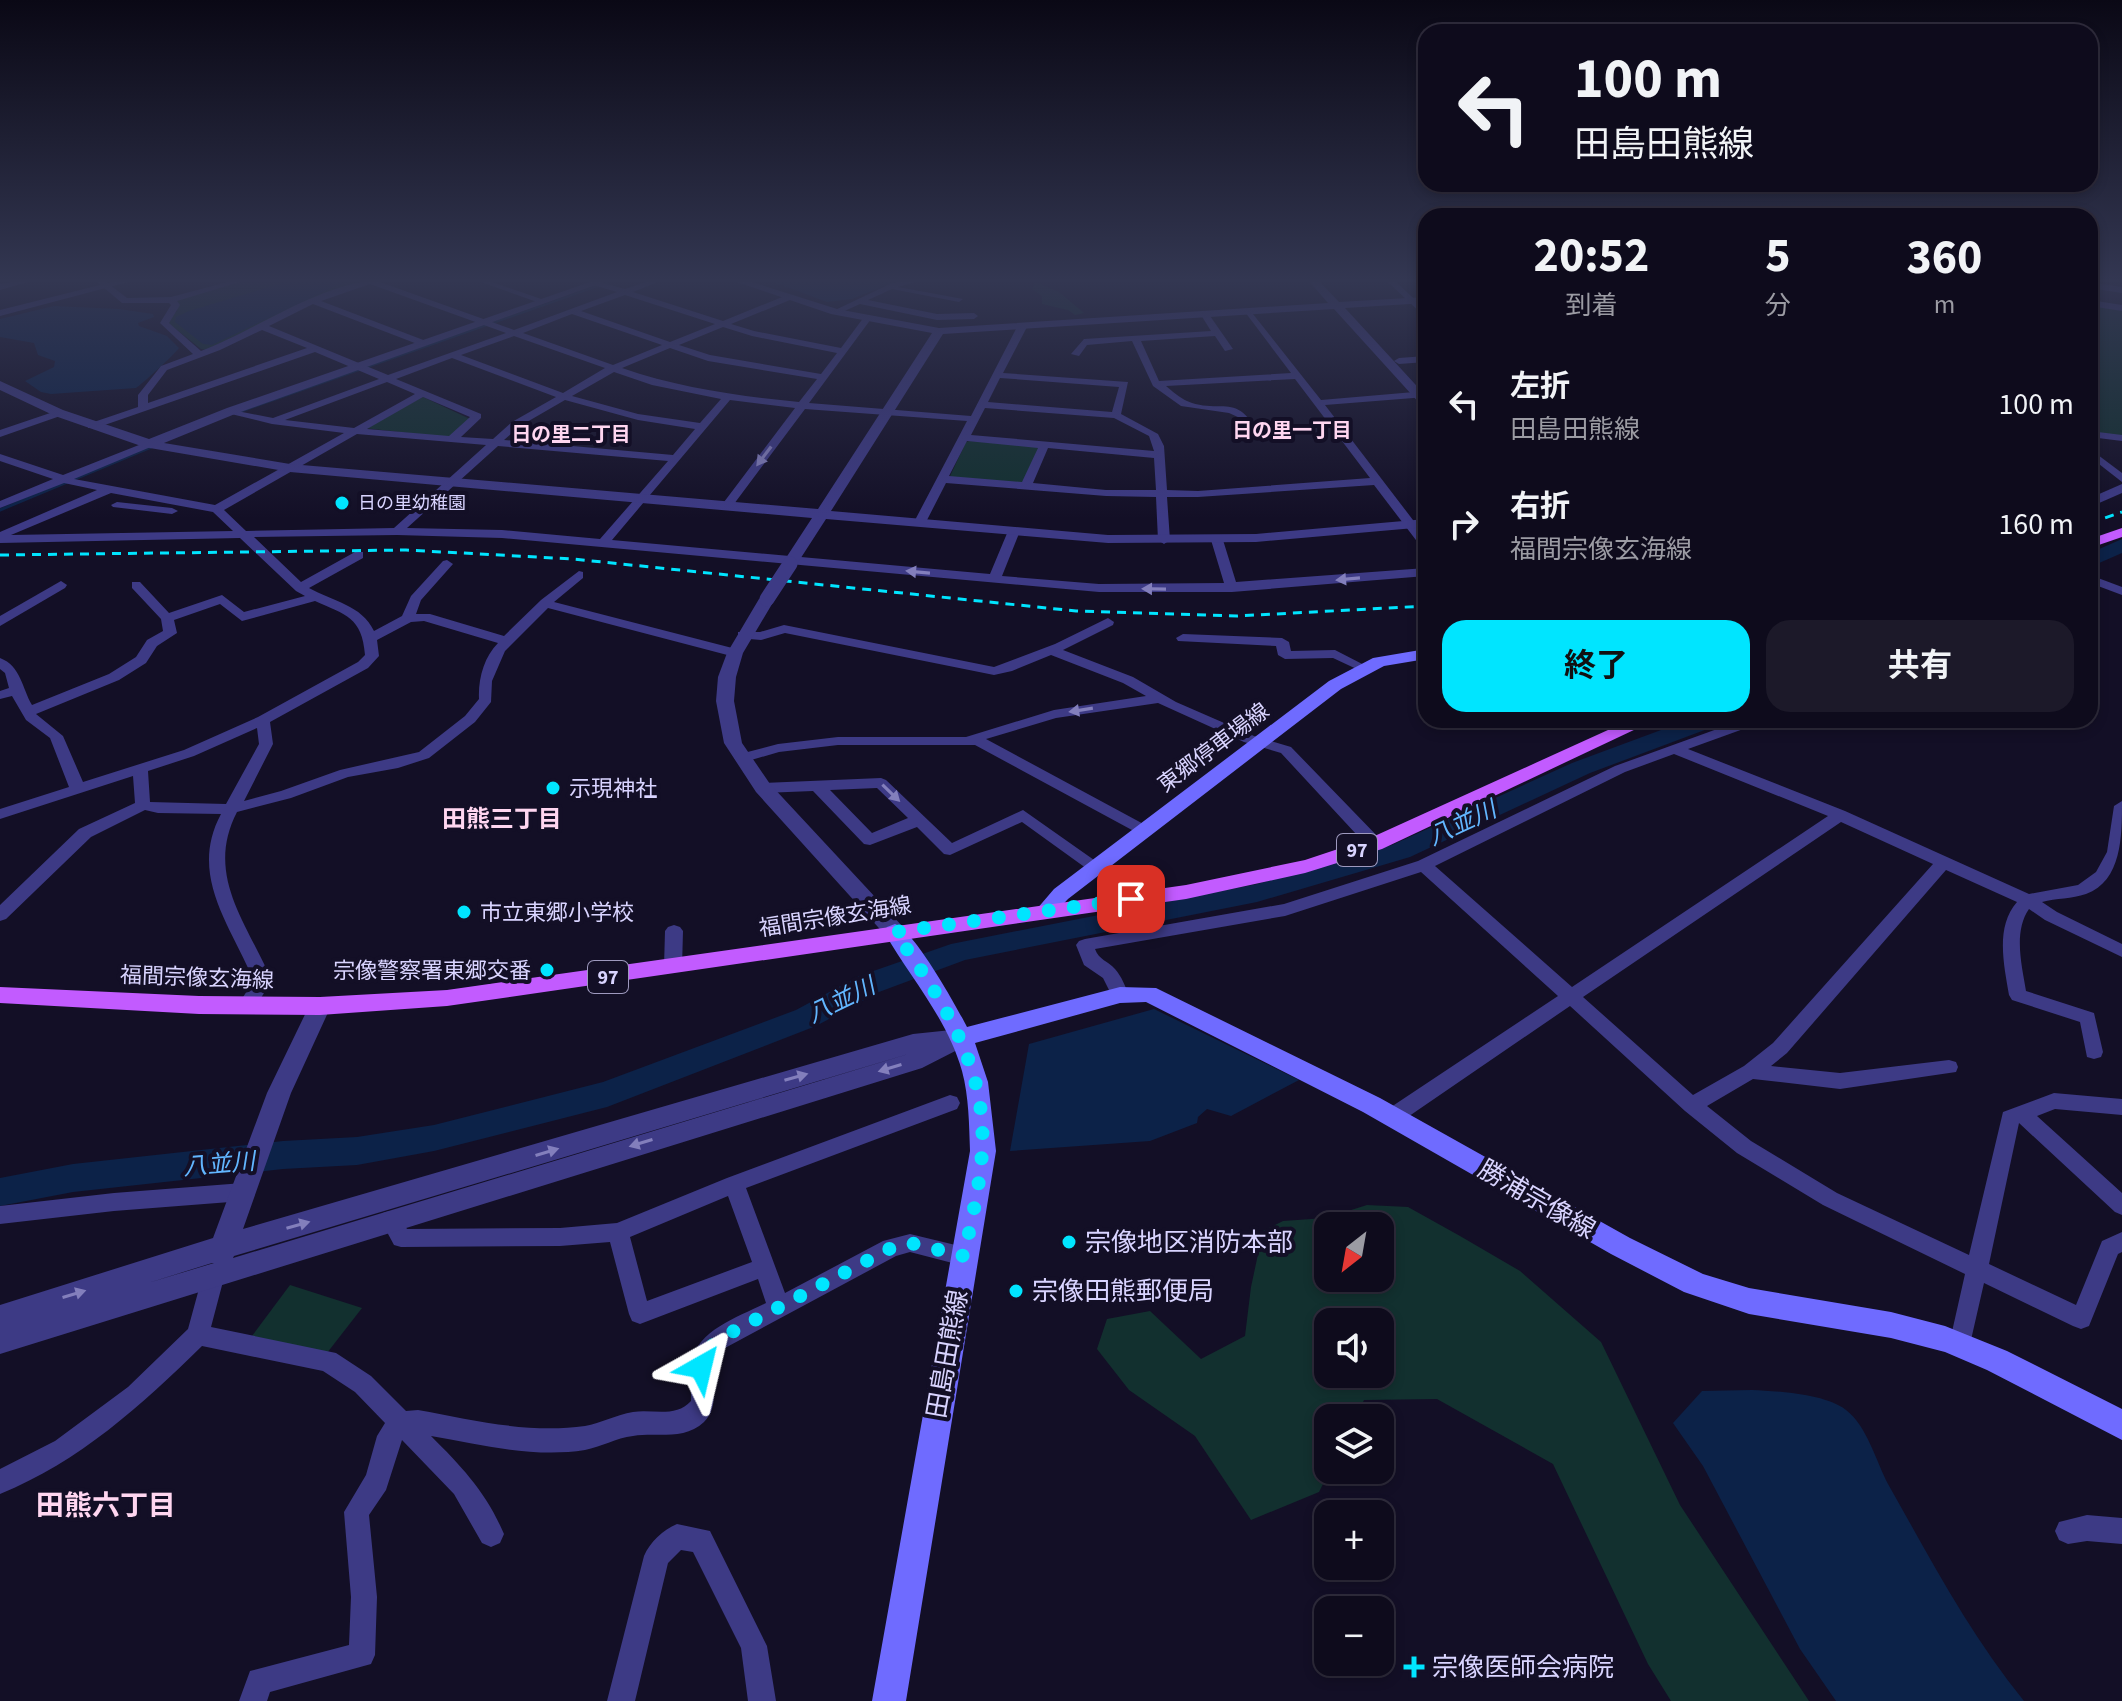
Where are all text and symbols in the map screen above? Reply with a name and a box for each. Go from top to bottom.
text: 100 m [1574,40,1722,119]
icon: left [1442,56,1546,160]
text: 田島田熊線 [1574,119,1754,170]
text: 20:52 [1534,222,1649,290]
text: 5 [1765,222,1791,290]
text: 360 [1906,224,1982,292]
text: m [1934,286,1955,323]
text: 到着 [1565,287,1617,324]
text: 分 [1765,287,1791,324]
text: 左折 [1510,365,1570,408]
icon: left [1442,382,1486,426]
text: 100 m [1998,383,2074,426]
text: 田島田熊線 [1510,411,1640,448]
district label: 日の里一丁目 [1232,417,1352,445]
district label: 日の里二丁目 [511,421,631,449]
one-way arrow [757,445,773,466]
text: 右折 [1510,485,1570,528]
place label: 日の里幼稚園 [358,491,466,516]
marker: 日の里幼稚園 [333,494,351,512]
icon: right [1442,502,1486,546]
text: 160 m [1998,503,2074,546]
text: 福間宗像玄海線 [1510,531,1692,568]
one-way arrow [905,565,930,578]
one-way arrow [1335,573,1360,586]
one-way arrow [1141,583,1166,596]
button: 終了 [1442,620,1750,712]
button: 共有 [1766,620,2074,712]
street label: 東郷停車場線 [1151,695,1276,800]
one-way arrow [1068,704,1093,717]
place label: 示現神社 [569,773,657,805]
marker: 示現神社 [544,779,562,797]
one-way arrow [881,783,900,802]
water label: 八並川 [1422,791,1505,855]
district label: 田熊三丁目 [442,802,562,837]
road number: 97 [1337,834,1377,866]
pin [1097,865,1165,933]
icon: arrive [1109,877,1153,921]
street label: 福間宗像玄海線 [757,889,914,945]
place label: 市立東郷小学校 [480,897,634,929]
marker: 市立東郷小学校 [455,903,473,921]
place label: 宗像警察署東郷交番 [333,955,531,987]
street label: 福間宗像玄海線 [119,959,274,997]
marker: 宗像警察署東郷交番 [538,961,556,979]
road number: 97 [588,961,628,993]
water label: 八並川 [801,968,884,1032]
one-way arrow [878,1062,902,1075]
one-way arrow [784,1070,808,1083]
one-way arrow [629,1137,653,1150]
water label: 八並川 [182,1144,259,1185]
one-way arrow [535,1145,559,1157]
street label: 勝浦宗像線 [1471,1151,1602,1248]
north arrow [1314,1212,1394,1292]
map controls [1314,1212,1394,1676]
one-way arrow [286,1218,310,1231]
place label: 宗像地区消防本部 [1085,1224,1293,1261]
marker: 宗像地区消防本部 [1060,1233,1078,1251]
place label: 宗像田熊郵便局 [1032,1273,1214,1310]
marker: 宗像田熊郵便局 [1007,1282,1025,1300]
one-way arrow [63,1287,87,1300]
street label: 田島田熊線 [918,1287,977,1421]
button: sound [1314,1308,1394,1388]
position arrow [659,1325,743,1409]
button: layers [1314,1404,1394,1484]
district label: 田熊六丁目 [36,1486,176,1526]
button: + [1314,1500,1394,1580]
button: − [1314,1596,1394,1676]
place label: 宗像医師会病院 [1432,1649,1614,1686]
marker: 宗像医師会病院 [1403,1656,1425,1678]

